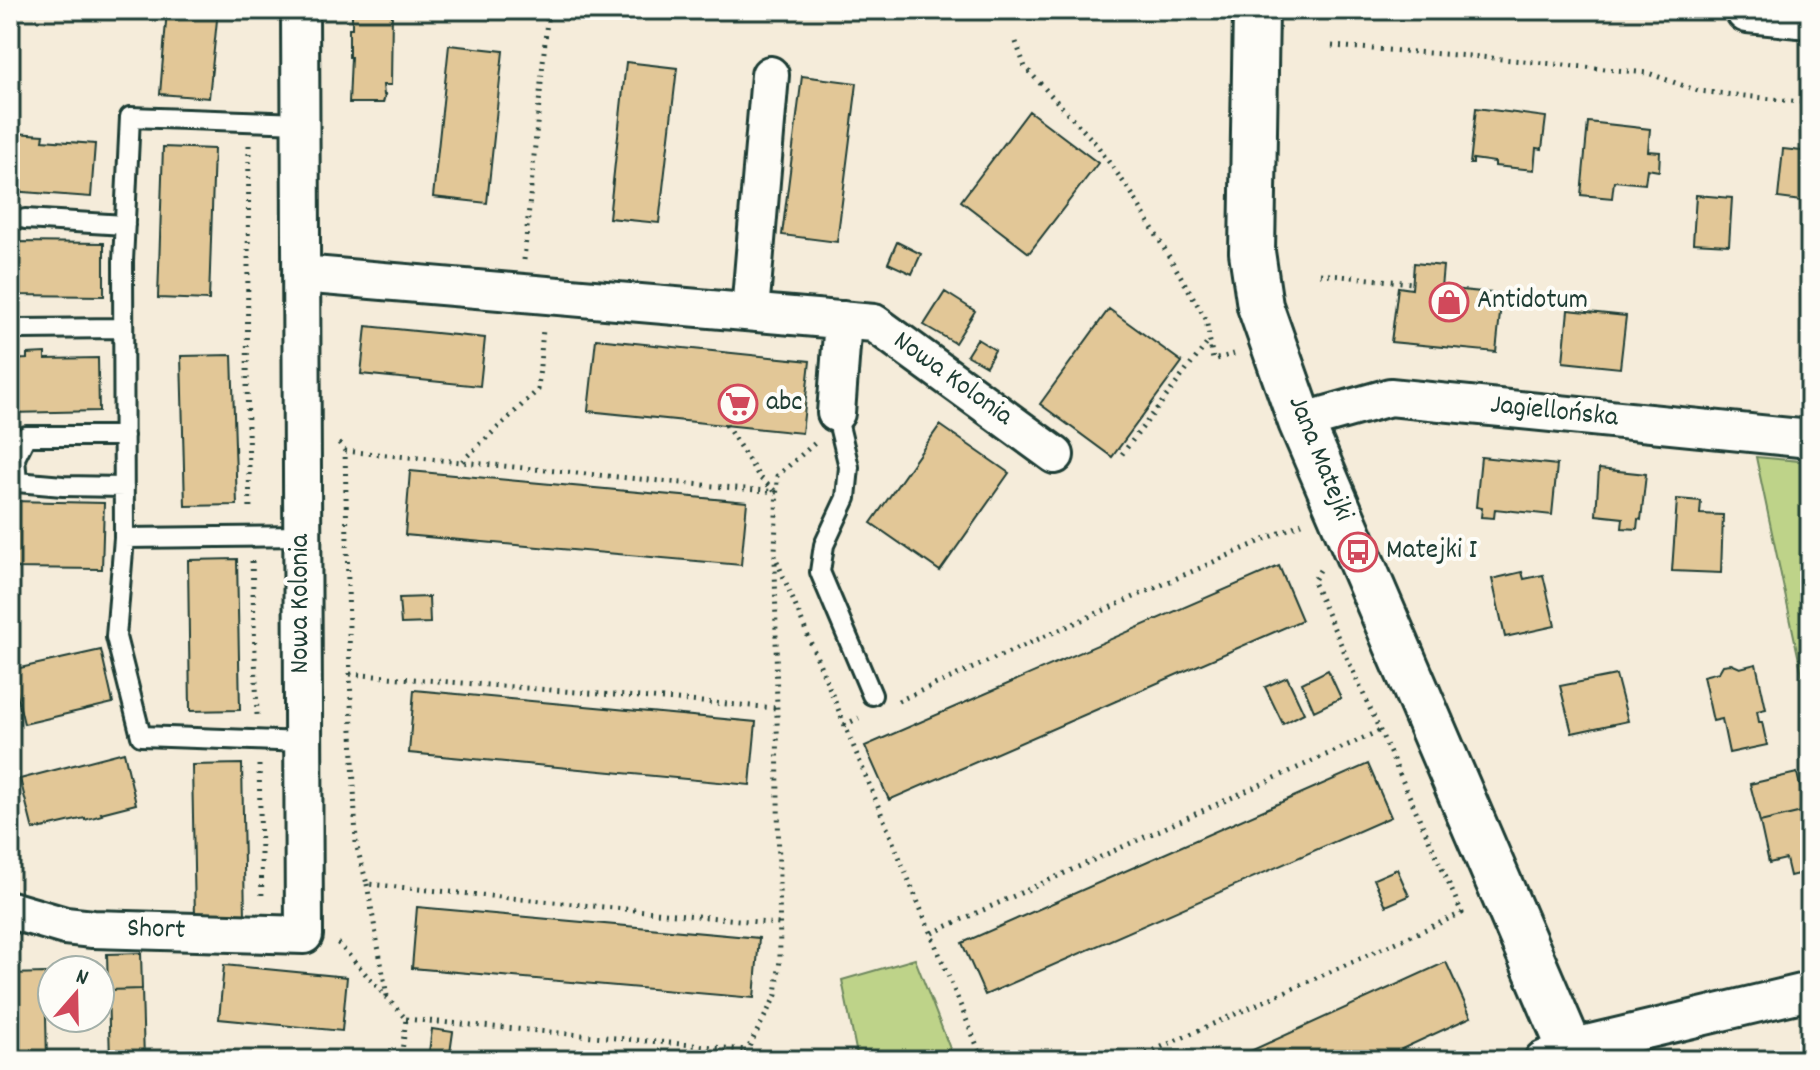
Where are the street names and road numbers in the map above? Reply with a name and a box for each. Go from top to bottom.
street label: Nowa Kolonia [884,323,1021,438]
street label: Jagiellońska [1488,386,1621,440]
street label: Jana Matejki [1276,390,1362,528]
street label: Nowa Kolonia [282,533,322,674]
street label: Short [126,910,186,952]

